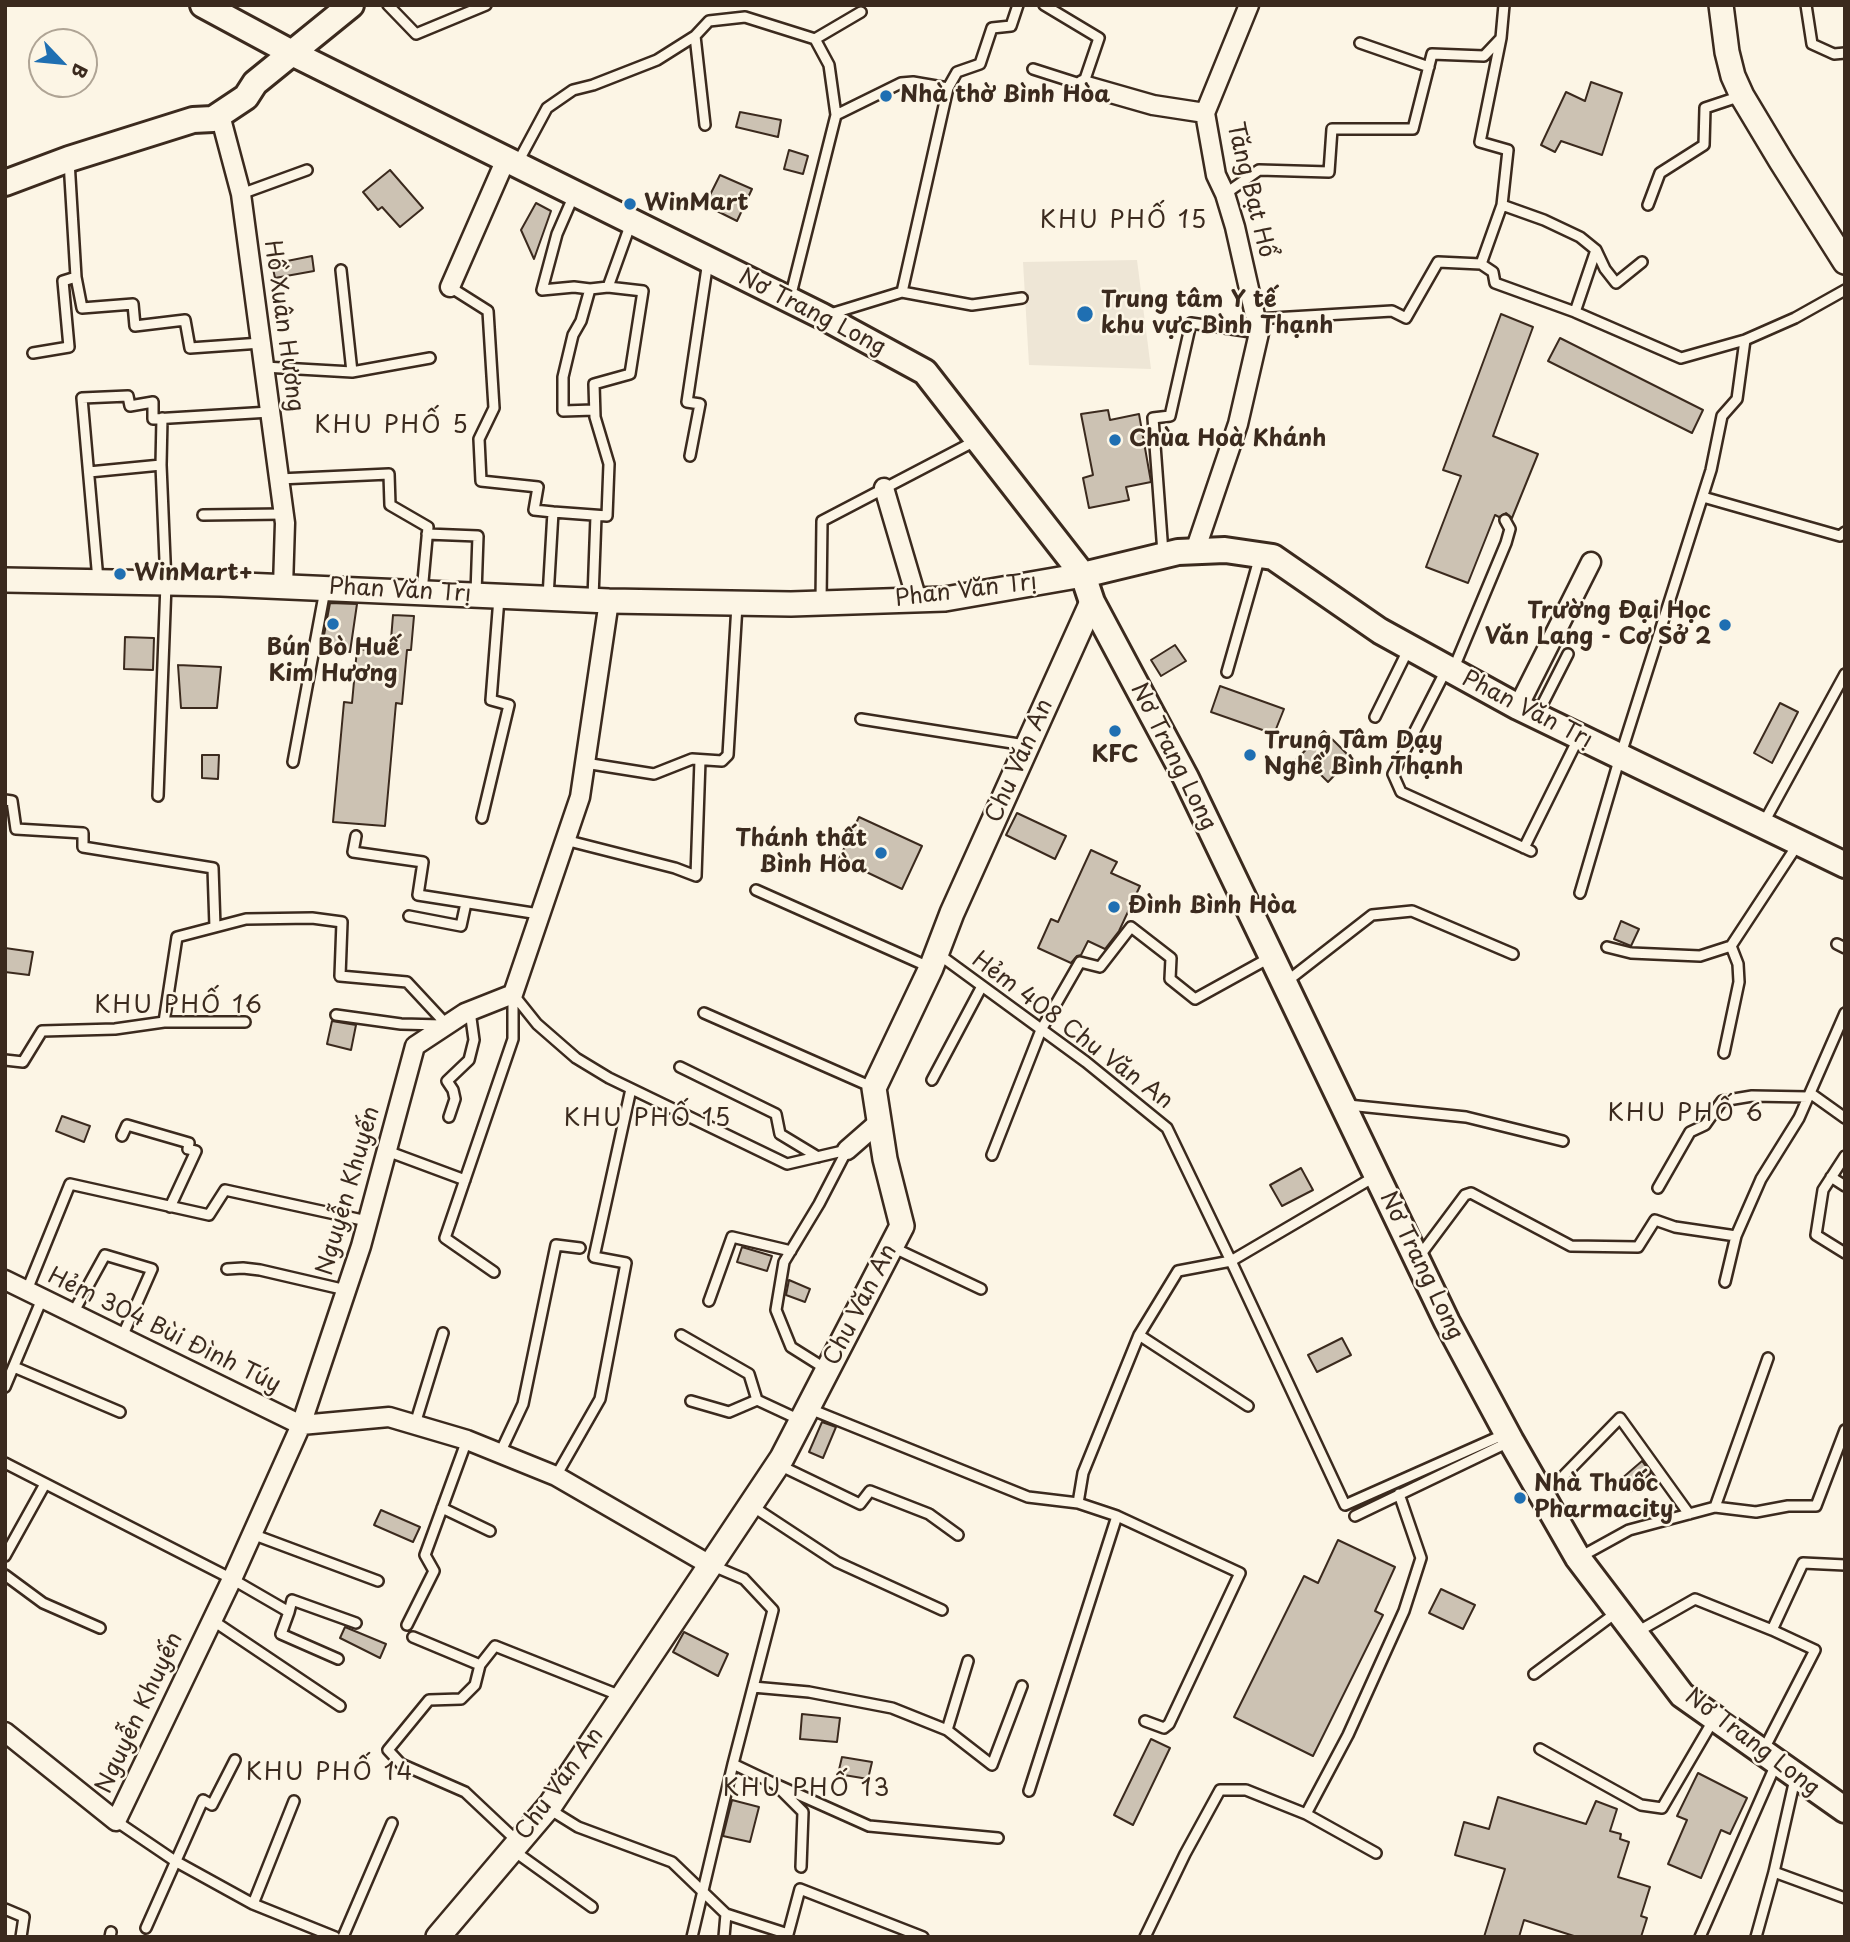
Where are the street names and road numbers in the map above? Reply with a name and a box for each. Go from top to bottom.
street label: Tăng Bạt Hổ [1220,120,1280,260]
street label: Hồ Xuân Hương [257,238,309,414]
street label: Nơ Trang Long [734,264,890,362]
street label: Phan Văn Trị [893,569,1039,613]
street label: Phan Văn Trị [328,573,472,609]
street label: Phan Văn Trị [1457,665,1597,755]
street label: Nơ Trang Long [1124,679,1222,835]
street label: Chu Văn An [980,695,1060,827]
street label: Hẻm 408 Chu Văn An [966,946,1178,1116]
street label: Nguyễn Khuyến [312,1103,386,1279]
street label: Nơ Trang Long [1373,1187,1469,1345]
street label: Chu Văn An [819,1240,903,1370]
street label: Hẻm 304 Bùi Đình Túy [43,1263,285,1399]
street label: Nguyễn Khuyến [91,1628,189,1798]
street label: Nơ Trang Long [1679,1683,1825,1803]
street label: Chu Văn An [510,1722,610,1846]

